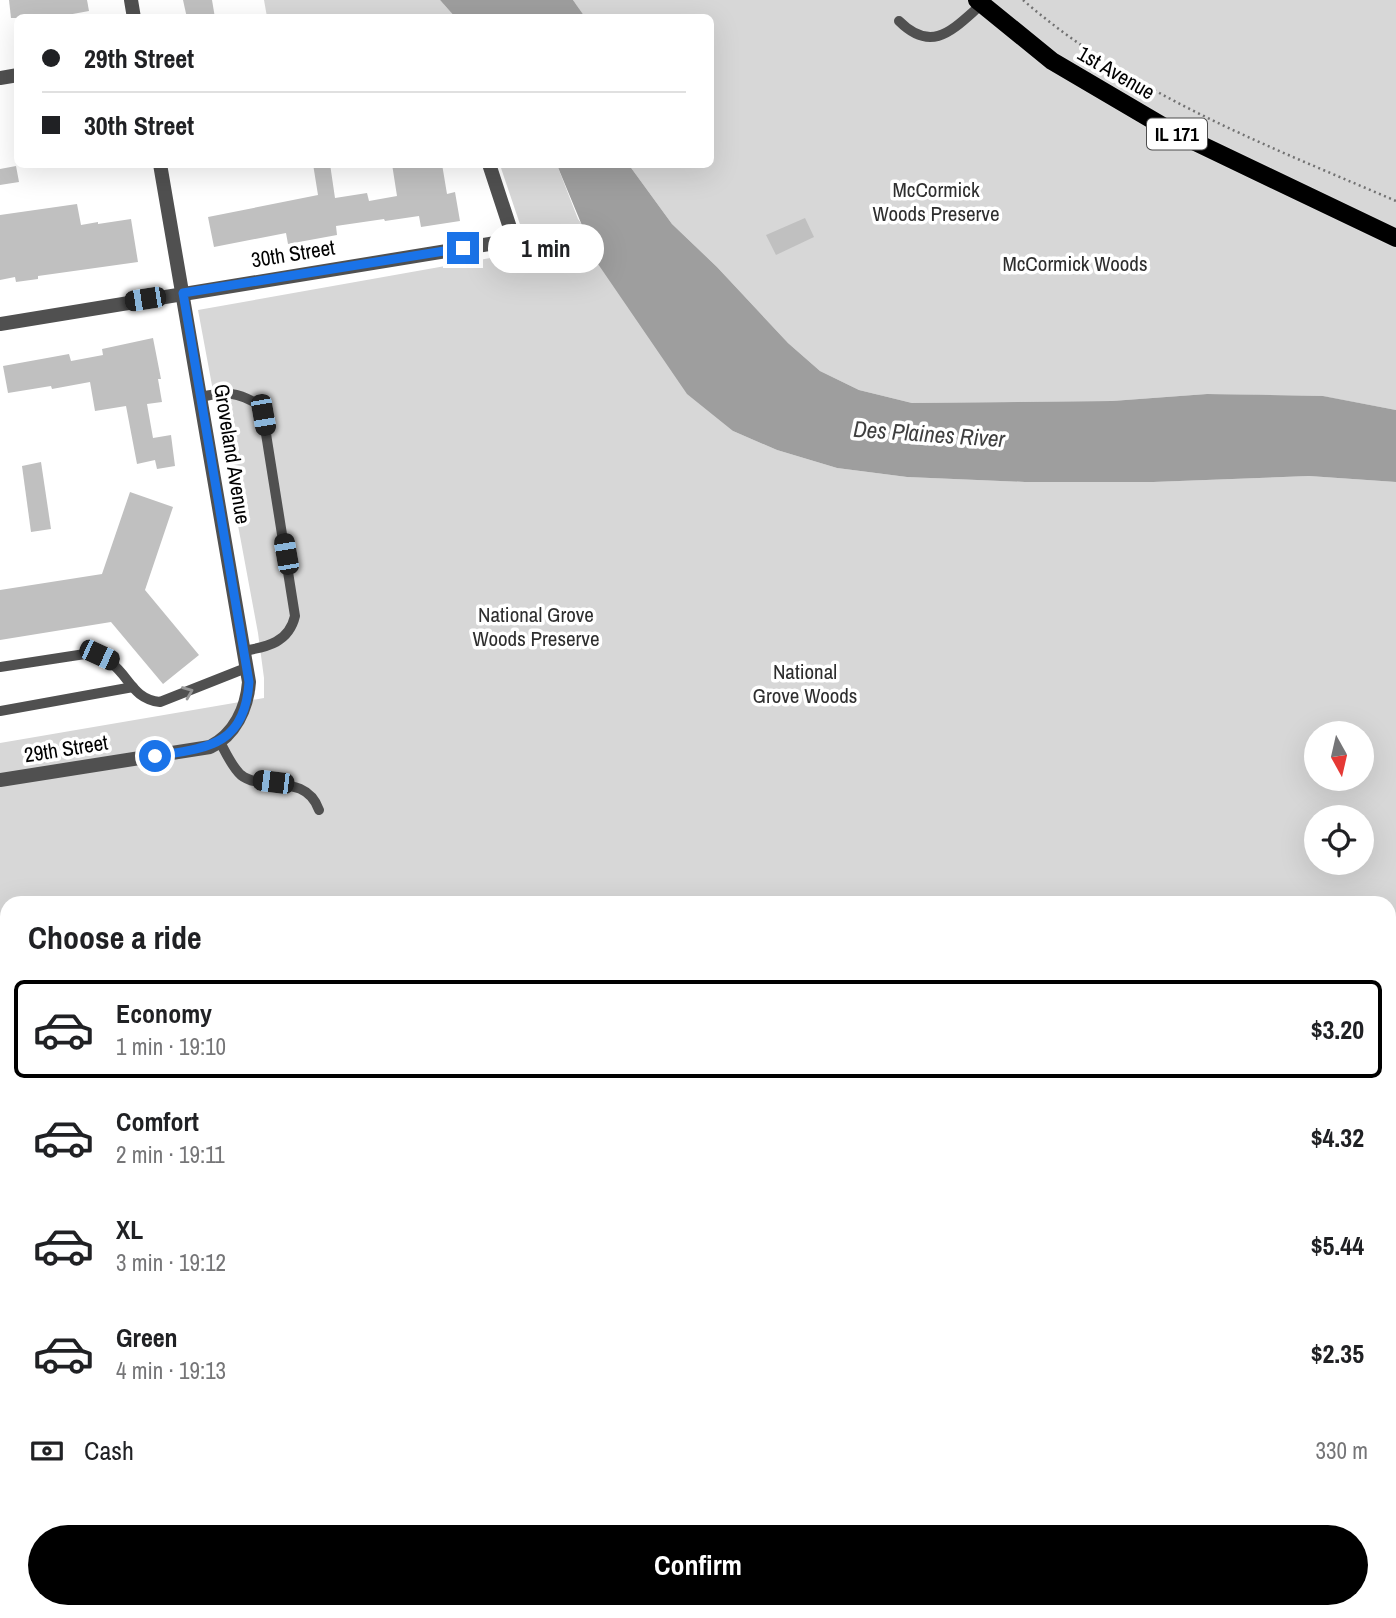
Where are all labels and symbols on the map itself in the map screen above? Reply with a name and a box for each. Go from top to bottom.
street label: 1st Avenue [1072,39,1160,106]
road number: IL 171 [1147,118,1207,150]
park label: McCormick Woods Preserve [873,175,1000,228]
callout: 1 min [488,224,603,272]
route end [447,232,479,264]
street label: 30th Street [249,233,337,274]
park label: McCormick Woods [1002,249,1148,278]
car [123,285,168,313]
street label: Groveland Avenue [207,382,258,526]
car [250,392,277,438]
water label: Des Plaines River [852,413,1007,454]
car [273,531,300,577]
park label: National Grove Woods Preserve [473,600,600,653]
car [76,637,123,673]
park label: National Grove Woods [753,657,857,710]
one-way arrow [181,686,194,700]
north arrow [1304,721,1374,791]
street label: 29th Street [22,728,110,769]
route start [139,740,171,772]
car [251,769,296,795]

